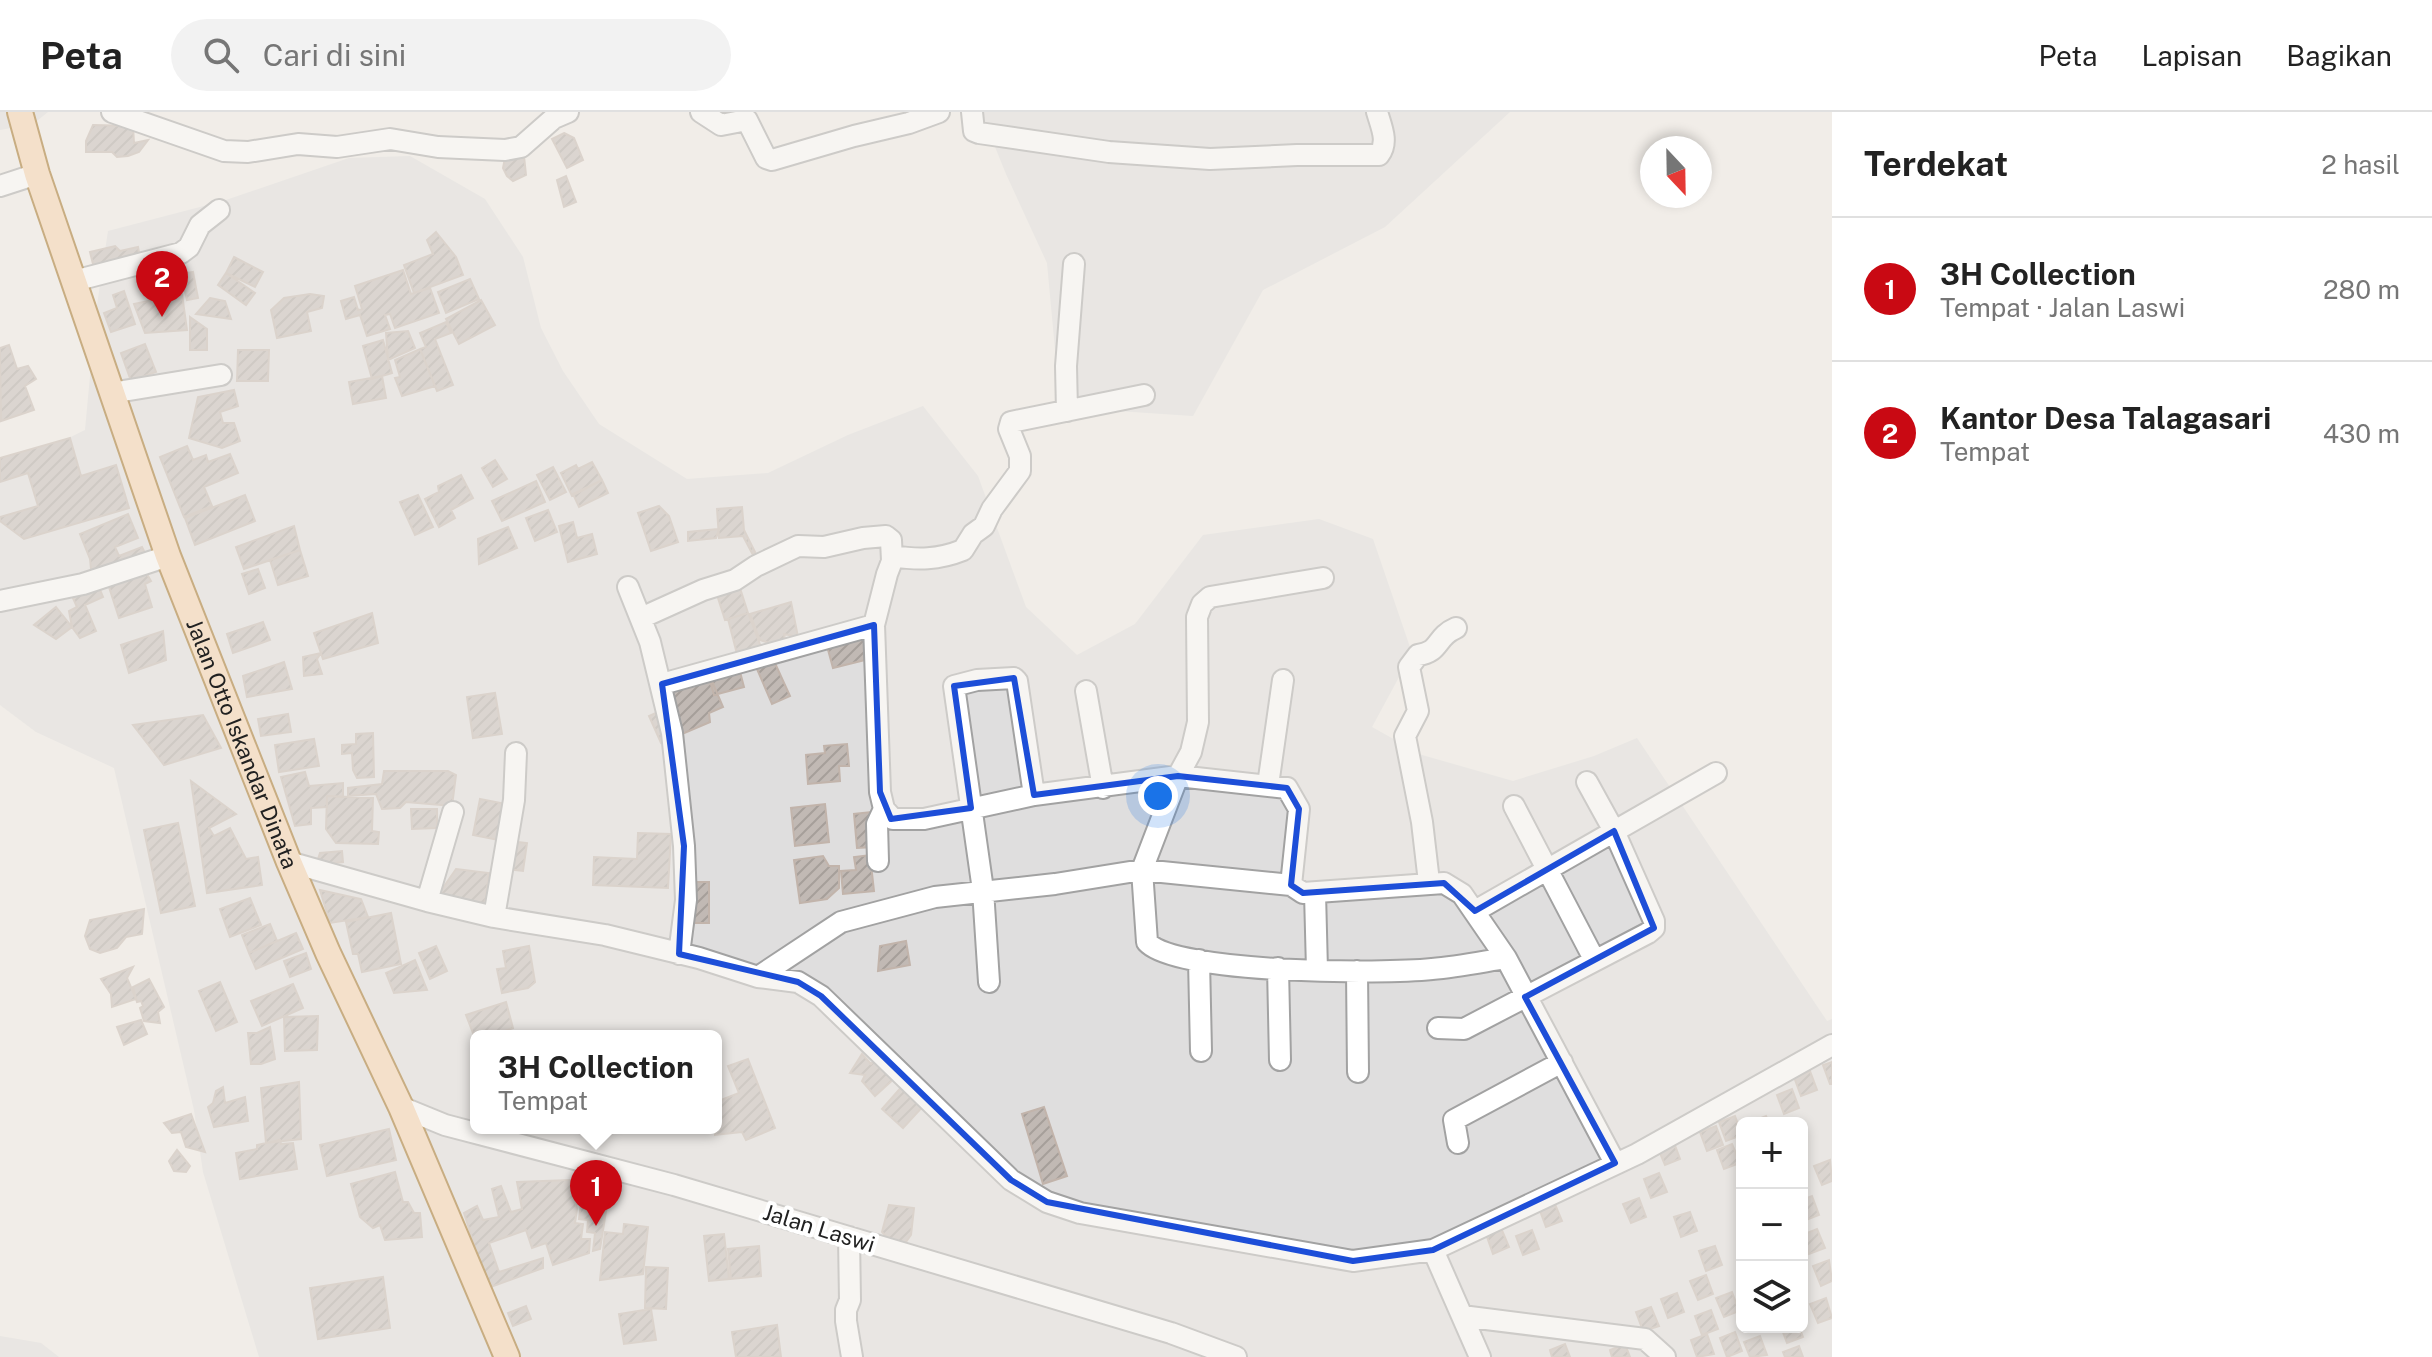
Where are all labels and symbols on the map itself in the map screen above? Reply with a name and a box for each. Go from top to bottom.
north arrow [1640,136,1712,208]
pin: 2 [136,251,188,317]
street label: Jalan Otto Iskandar Dinata [181,615,303,872]
your location [1138,776,1178,816]
pin: 1 [570,1160,622,1226]
street label: Jalan Laswi [760,1199,878,1257]

